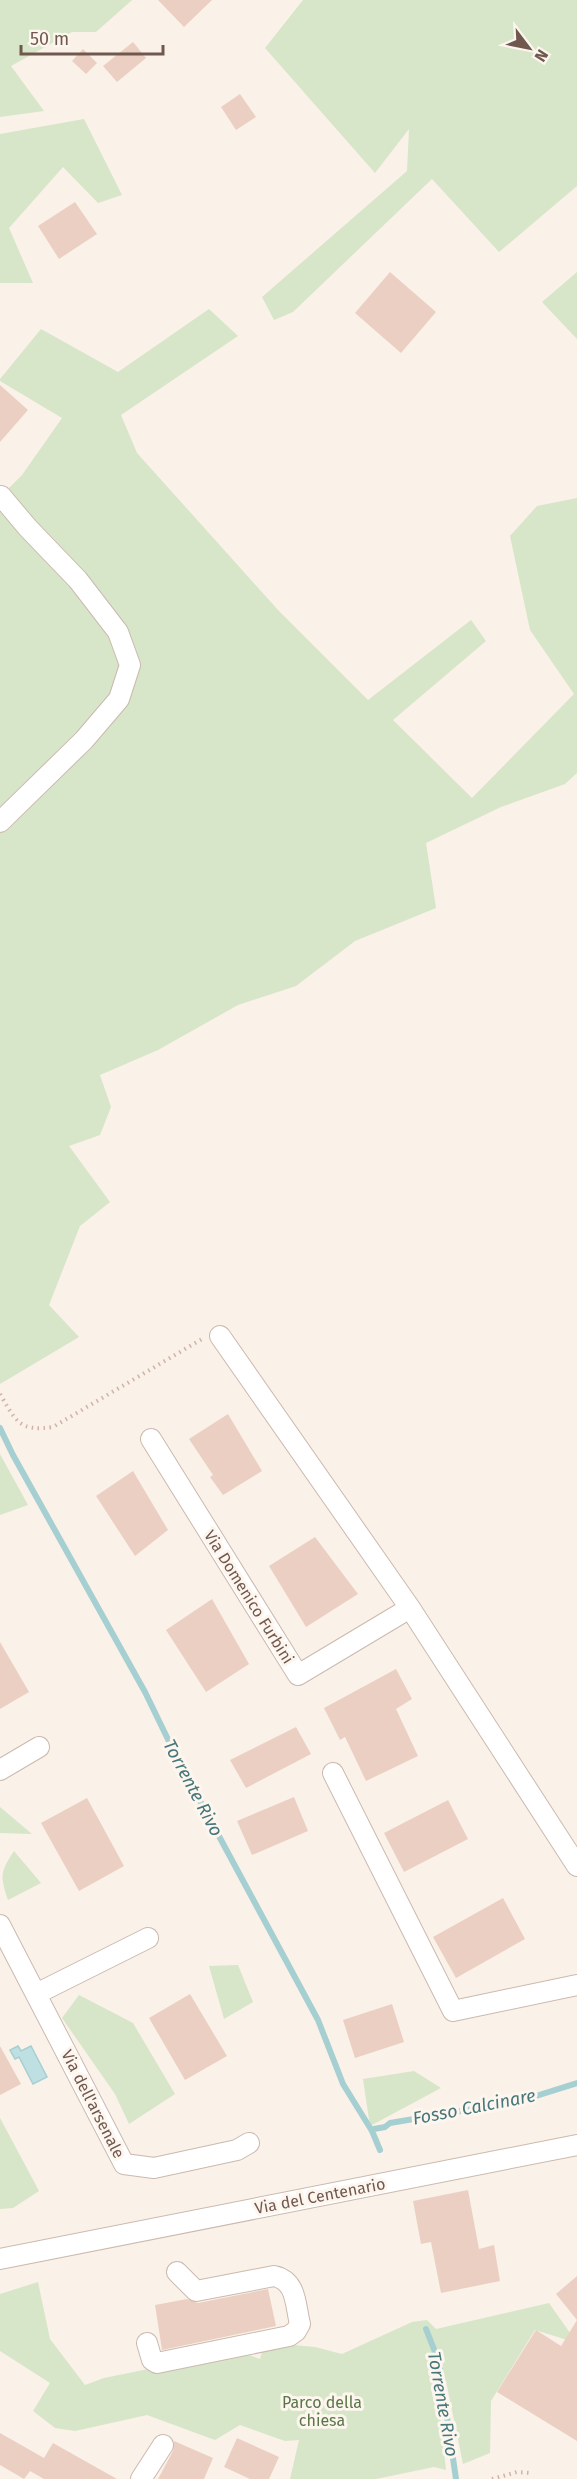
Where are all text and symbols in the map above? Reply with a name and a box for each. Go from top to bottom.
scale bar [21,18,164,56]
north arrow [499,18,559,78]
text: 50 m [30,28,69,50]
text: N [530,46,552,65]
street label: Via Domenico Furbini [200,1527,298,1667]
water label: Torrente Rivo [158,1736,228,1840]
street label: Via dell'arsenale [57,2047,129,2161]
water label: Fosso Calcinare [411,2084,537,2130]
street label: Via del Centenario [253,2174,387,2218]
water label: Torrente Rivo [423,2350,463,2458]
park label: Parco della chiesa [282,2393,362,2430]

